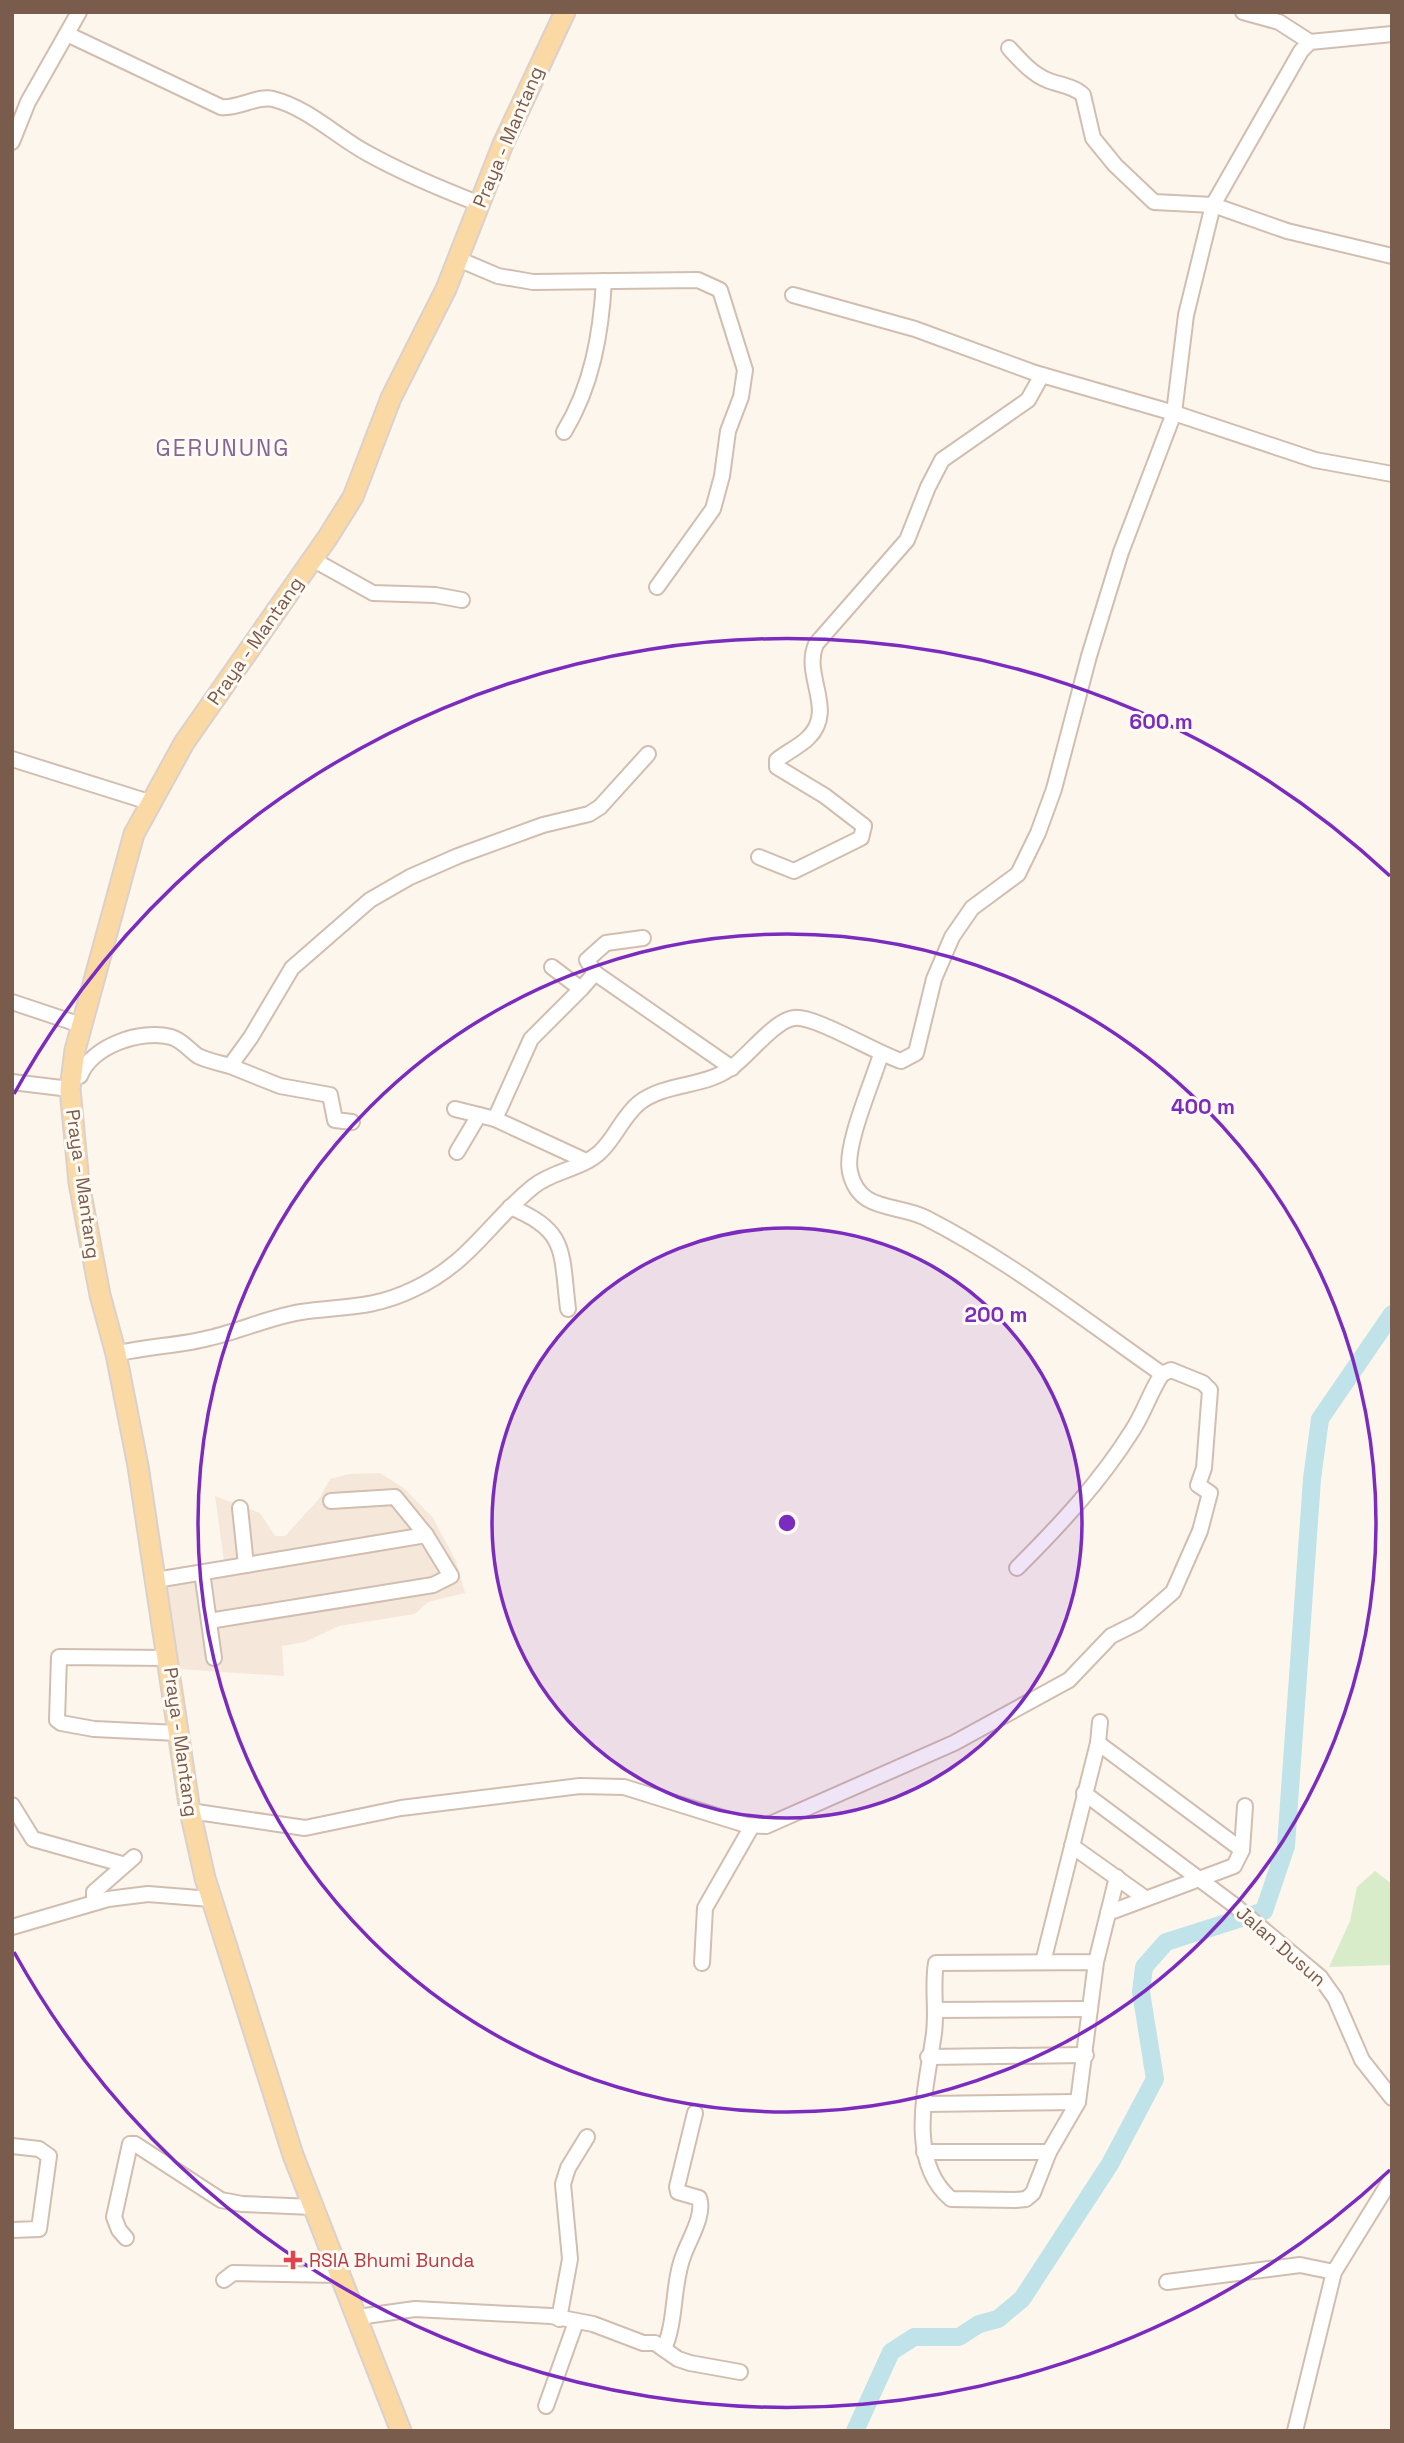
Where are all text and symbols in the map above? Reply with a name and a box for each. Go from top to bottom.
street label: Praya - Mantang [467,63,549,211]
district label: GERUNUNG [155,433,291,463]
street label: Praya - Mantang [201,572,309,710]
text: 600 m [1129,708,1193,735]
text: 400 m [1171,1093,1235,1120]
street label: Praya - Mantang [60,1107,106,1261]
text: 200 m [965,1301,1027,1328]
centre of rings [775,1511,799,1535]
street label: Praya - Mantang [158,1665,204,1819]
street label: Jalan Dusun [1231,1900,1331,1992]
place label: RSIA Bhumi Bunda [309,2248,475,2273]
marker: RSIA Bhumi Bunda [283,2250,303,2270]

